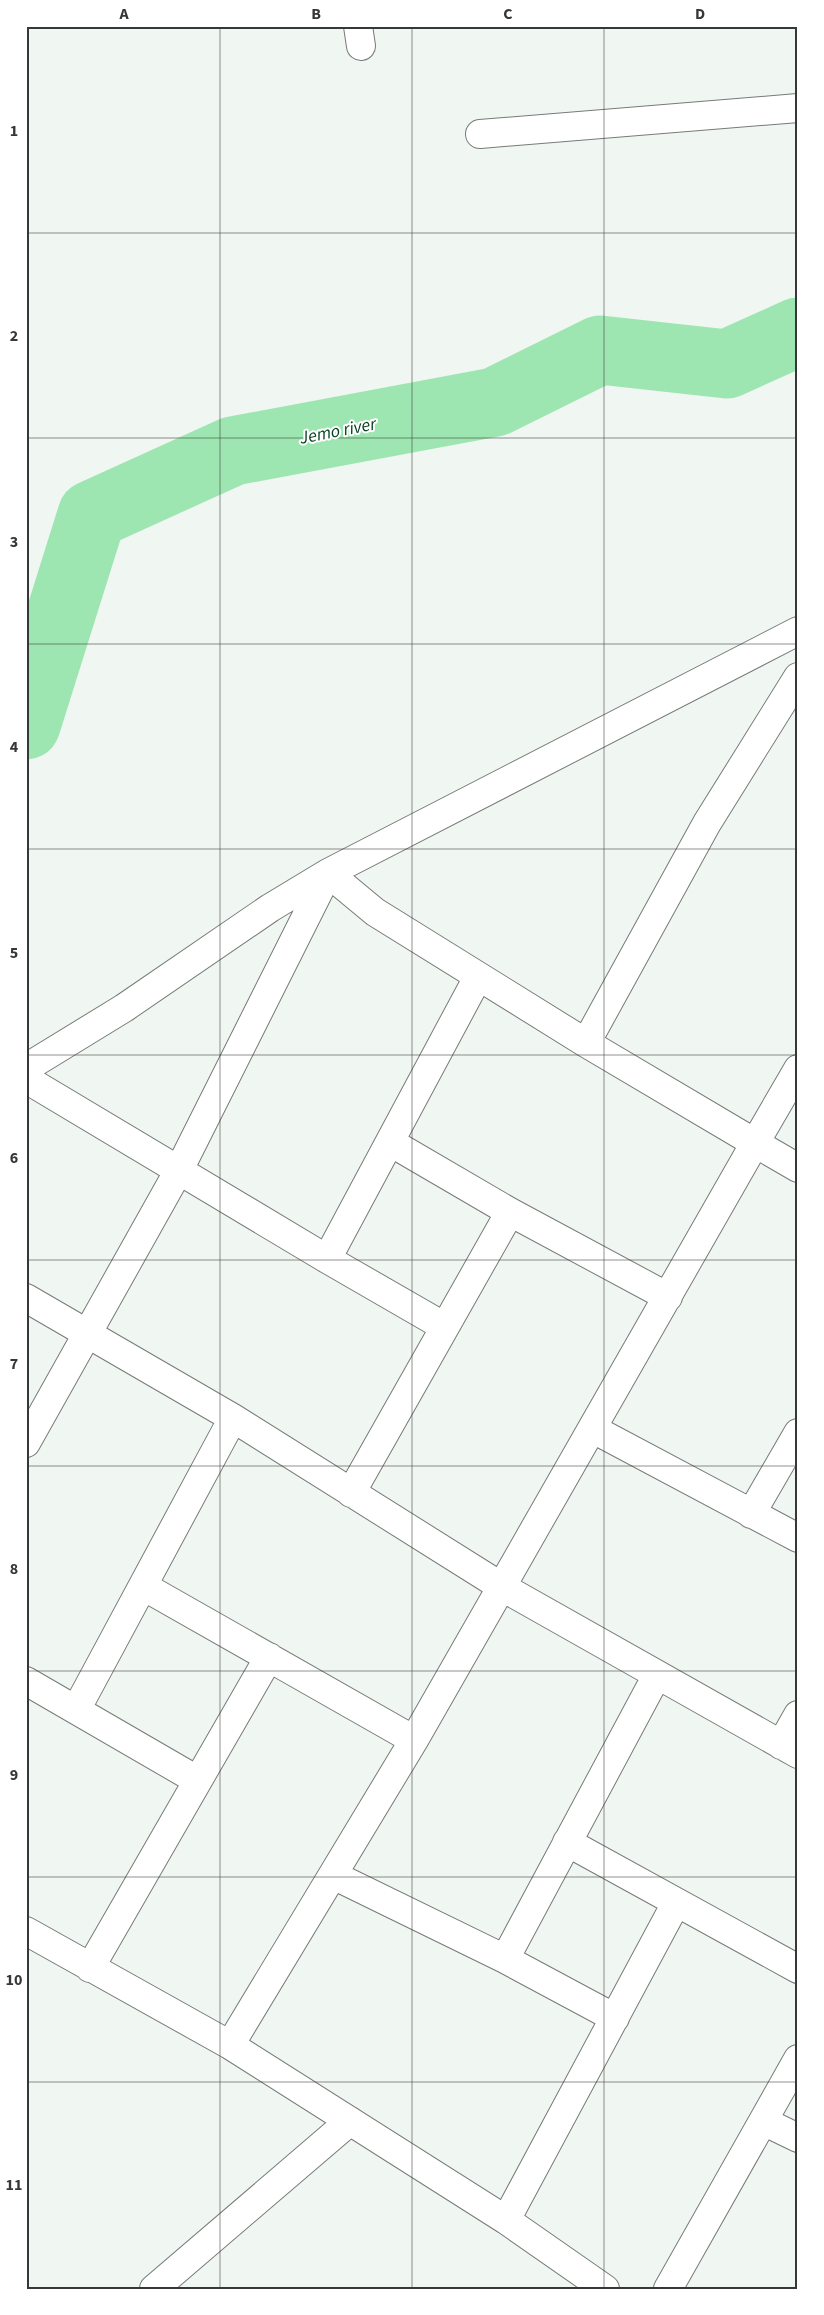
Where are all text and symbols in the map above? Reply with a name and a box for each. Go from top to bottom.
text: A [118,3,129,25]
text: B [311,3,321,25]
text: C [503,3,513,25]
text: D [695,3,705,25]
text: 1 [10,120,18,142]
text: 2 [10,325,18,347]
water label: Jemo river [297,411,379,451]
text: 3 [10,531,18,553]
text: 4 [10,736,19,758]
text: 5 [10,942,18,964]
text: 6 [10,1147,18,1169]
text: 7 [10,1353,18,1375]
text: 8 [10,1558,18,1580]
text: 9 [10,1764,18,1786]
text: 10 [6,1969,22,1991]
text: 11 [6,2174,22,2196]

